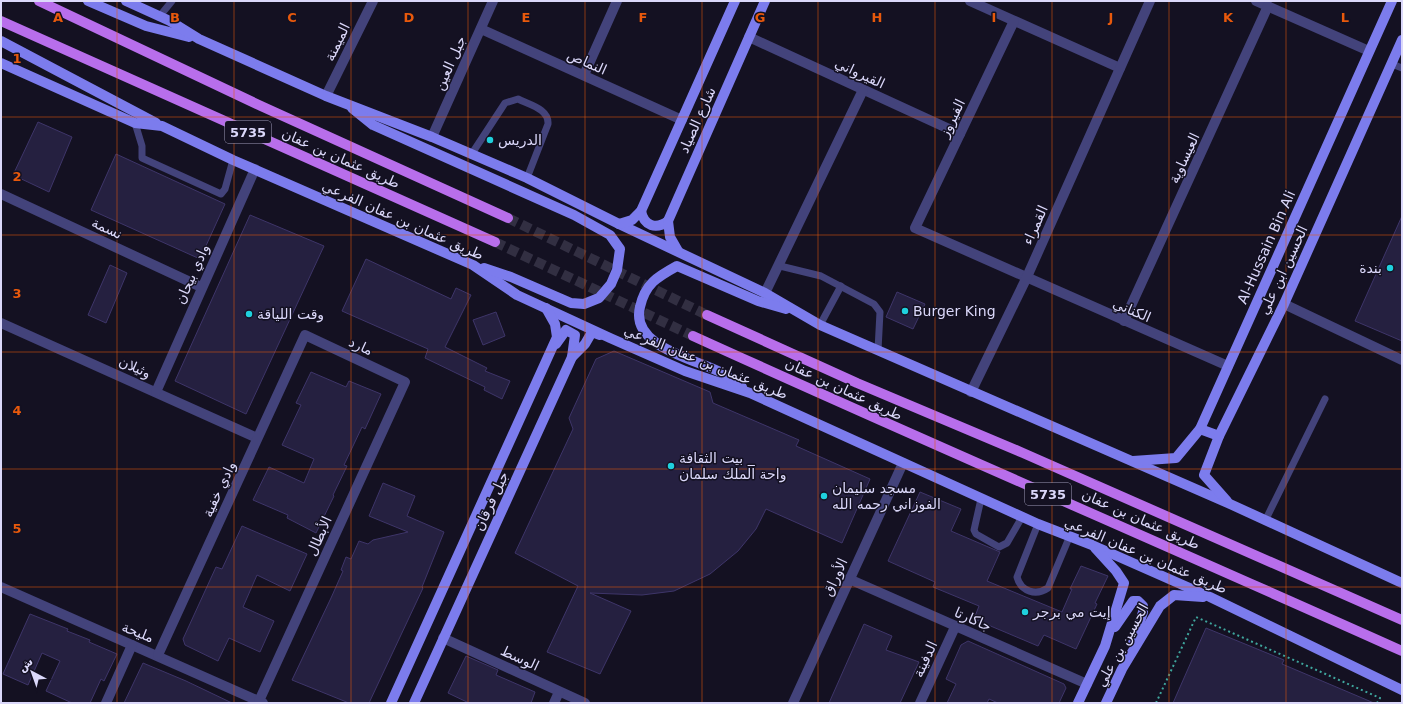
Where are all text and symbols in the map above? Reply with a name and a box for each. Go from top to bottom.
text: A [53,10,63,25]
text: B [170,10,180,25]
text: C [287,10,297,25]
text: D [404,10,415,25]
text: E [522,10,530,25]
text: F [639,10,647,25]
text: G [755,10,765,25]
text: H [872,10,882,25]
text: I [992,10,996,25]
text: J [1108,10,1113,25]
text: K [1223,10,1234,25]
text: L [1341,10,1349,25]
street label: الميمنة [321,20,353,64]
street label: جبل العين [431,33,470,93]
street label: النماص [564,46,609,79]
text: 1 [12,51,22,66]
street label: القيرواني [832,54,888,92]
street label: شارع الصياد [675,85,720,156]
street label: الفيروز [935,96,969,141]
road number: 5735 [225,121,271,143]
street label: طريق عثمان بن عفان [279,125,403,192]
street label: العيساوية [1165,130,1204,186]
place label: الدريس [498,132,542,149]
marker: الدريس [485,135,495,145]
text: 2 [12,169,22,184]
street label: طريق عثمان بن عفان الفرعي [319,177,486,264]
street label: Al-Hussain Bin Ali [1234,188,1298,306]
street label: القمراء [1019,203,1052,248]
street label: نسمة [89,214,125,242]
street label: الحسين ابن علي [1255,223,1312,318]
street label: وادي بيحان [172,242,213,307]
place label: بندة [1359,260,1382,276]
marker: بندة [1385,263,1395,273]
text: 3 [12,286,22,301]
street label: الكناني [1110,295,1154,326]
place label: Burger King [913,303,996,319]
place label: وقت اللياقة [257,306,324,323]
marker: Burger King [900,306,910,316]
marker: وقت اللياقة [244,309,254,319]
street label: طريق عثمان بن عفان الفرعي [622,322,790,403]
street label: مارد [346,334,376,359]
street label: وثيلان [116,353,154,382]
street label: طريق عثمان بن عفان [782,355,905,424]
text: 4 [12,403,22,418]
place label: بيت الثقافة _ واحة الملك سلمان [679,450,786,483]
street label: وادي خفية [199,459,240,520]
marker: بيت الثقافة _ واحة الملك سلمان [666,461,676,471]
street label: جبل فرقان [470,469,513,534]
place label: مسجد سليمان الفوزاني رحمه الله [832,480,941,513]
road number: 5735 [1025,483,1071,505]
street label: طريق عثمان بن عفان [1079,486,1203,553]
marker: مسجد سليمان الفوزاني رحمه الله [819,491,829,501]
street label: الأبطال [302,513,335,558]
street label: طريق عثمان بن عفان الفرعي [1062,513,1230,597]
text: 5 [12,521,22,536]
street label: الأوراق [818,555,852,599]
street label: الحسين بن علي [1093,601,1152,690]
street label: جاكارتا [952,604,994,635]
place label: إيت مي برجر [1032,604,1111,621]
marker: إيت مي برجر [1020,607,1030,617]
street label: مليحة [120,618,156,646]
street label: الدفينة [910,638,940,680]
street label: الوسط [498,642,542,675]
north arrow [12,652,52,692]
text: ش [16,655,36,675]

